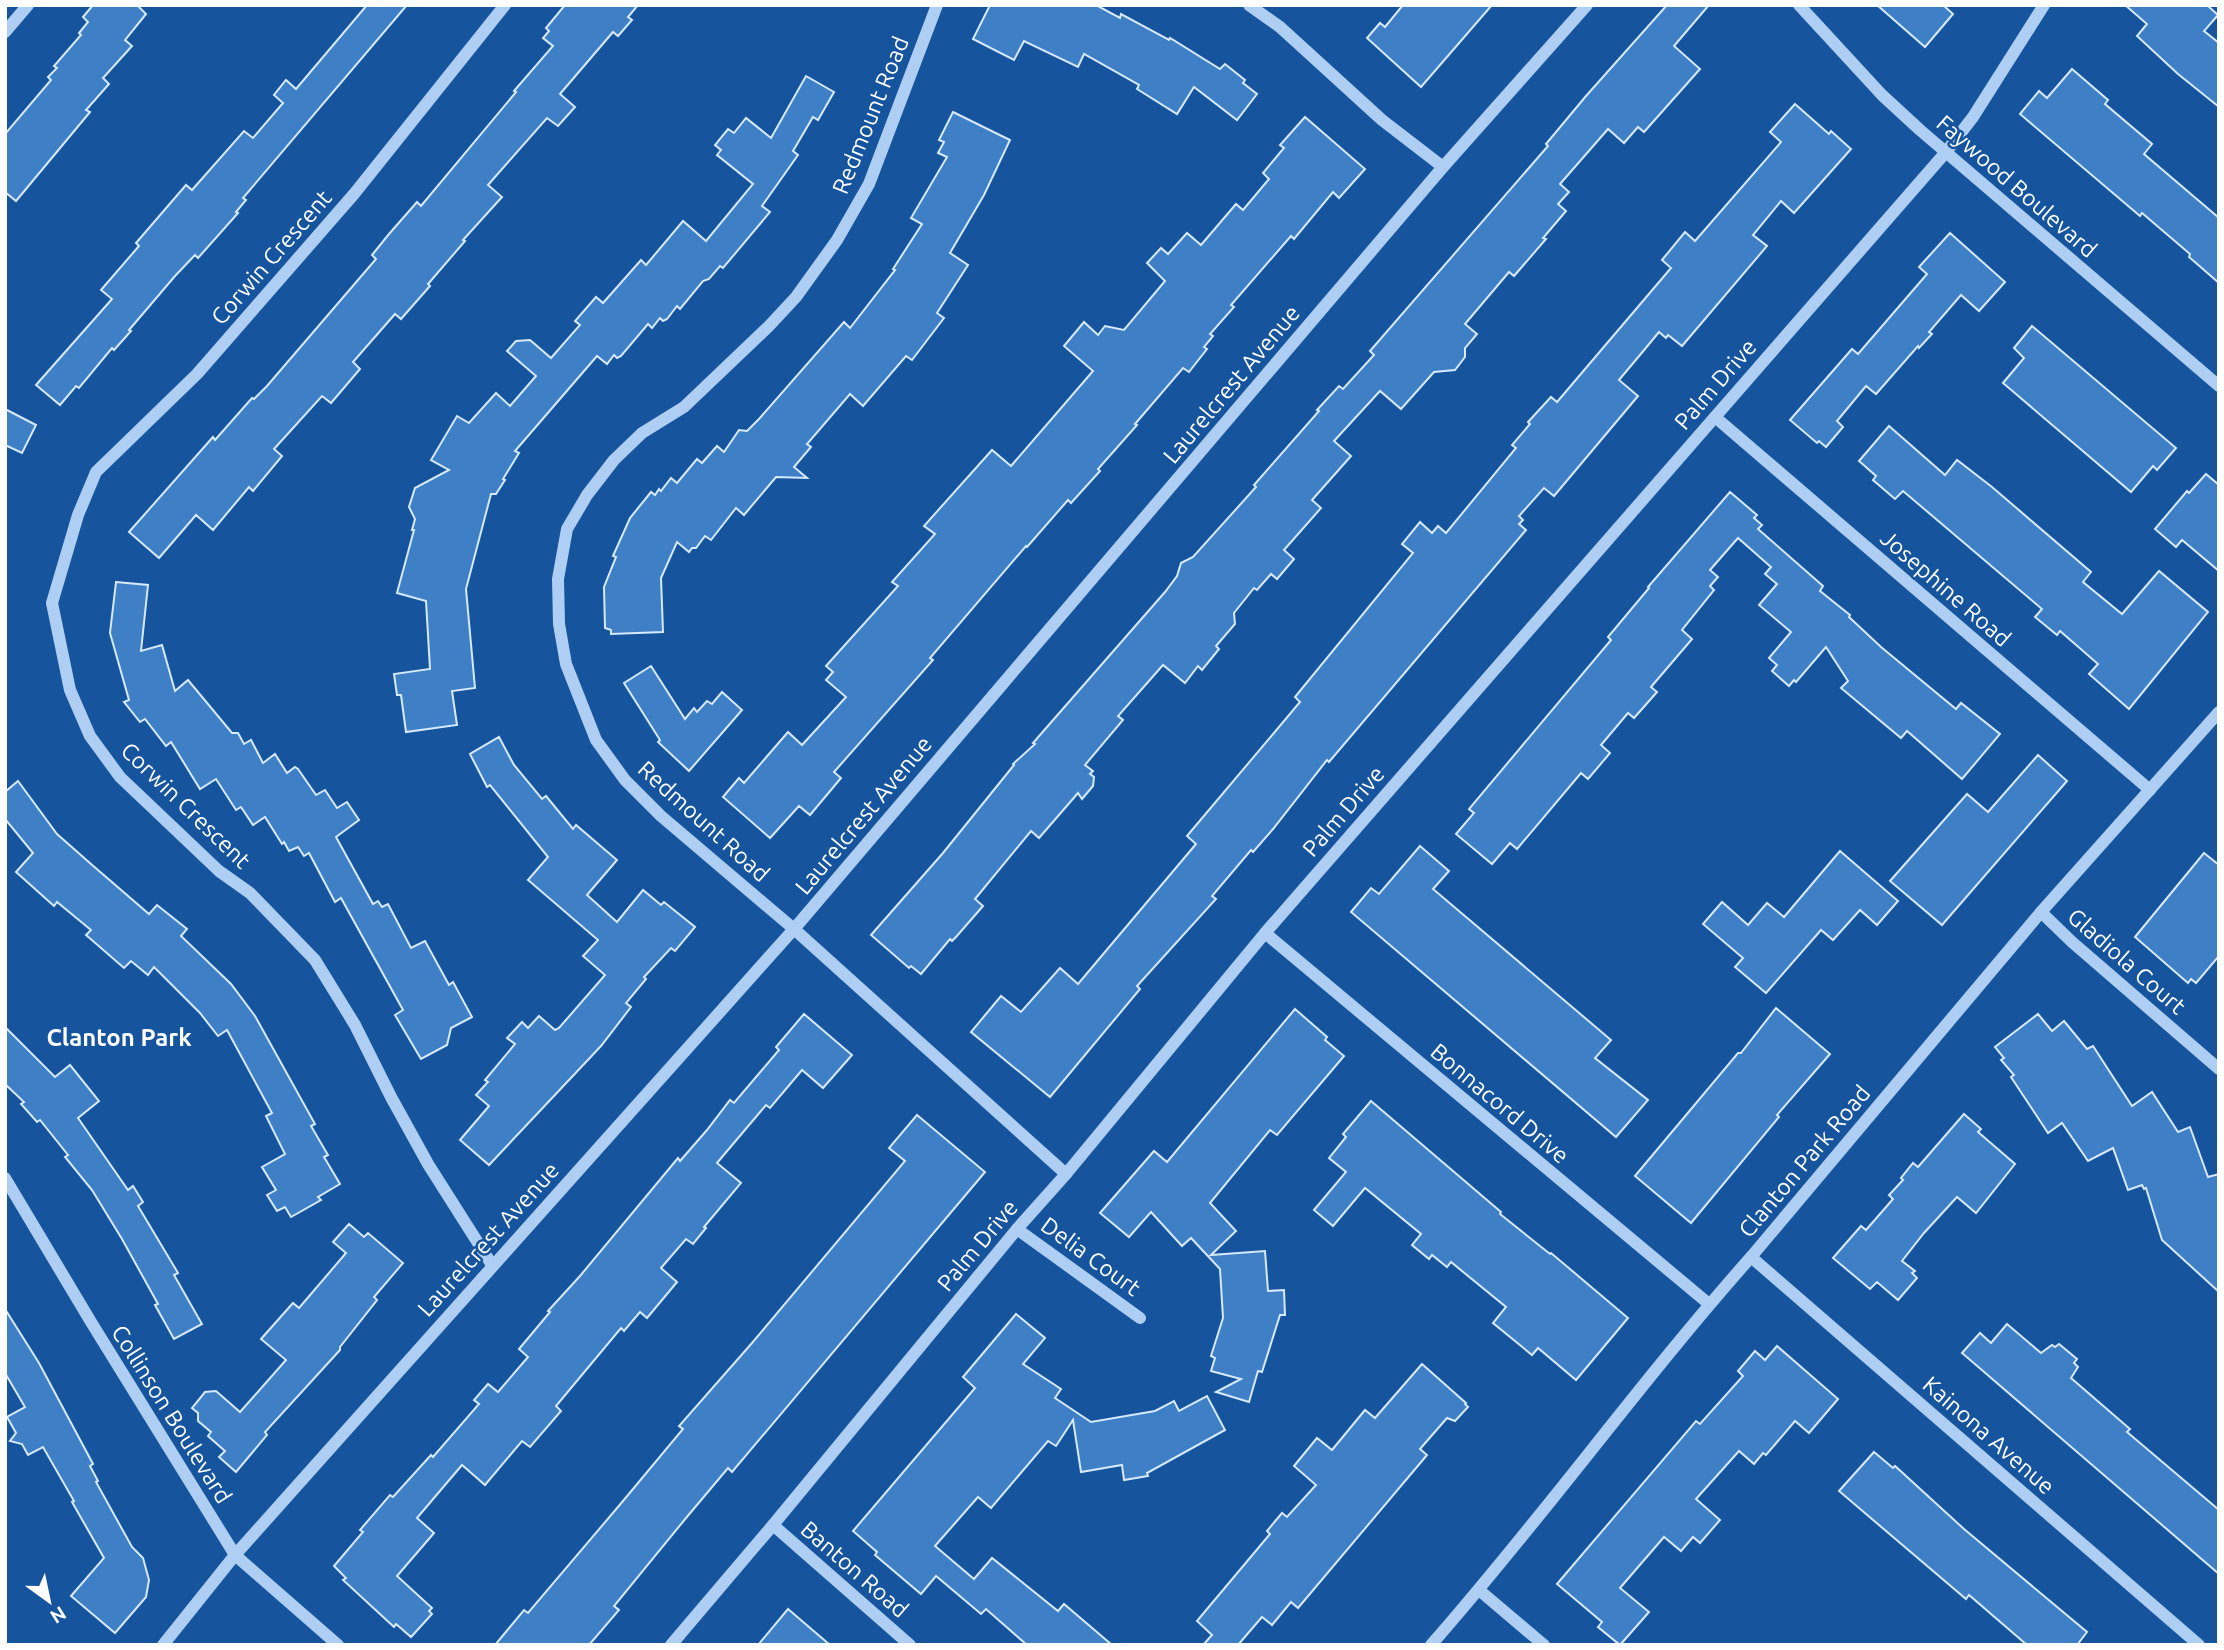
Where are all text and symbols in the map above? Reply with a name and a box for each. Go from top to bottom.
street label: Redmount Road [827,33,913,197]
street label: Faywood Boulevard [1932,110,2102,262]
street label: Corwin Crescent [206,185,336,329]
street label: Laurelcrest Avenue [1158,300,1304,468]
street label: Palm Drive [1669,334,1761,434]
street label: Josephine Road [1876,525,2016,651]
street label: Laurelcrest Avenue [790,731,936,899]
street label: Corwin Crescent [116,737,256,873]
street label: Redmount Road [633,756,775,886]
street label: Palm Drive [1297,761,1389,861]
street label: Gladiola Court [2063,903,2191,1019]
district label: Clanton Park [46,1024,192,1051]
street label: Bonnacord Drive [1426,1038,1574,1168]
street label: Clanton Park Road [1733,1080,1875,1242]
street label: Laurelcrest Avenue [412,1157,564,1321]
street label: Palm Drive [932,1194,1022,1296]
street label: Delia Court [1037,1212,1145,1300]
street label: Collinson Boulevard [107,1320,237,1508]
street label: Kainona Avenue [1918,1371,2060,1499]
street label: Banton Road [796,1516,914,1622]
north arrow [14,1566,84,1636]
text: N [46,1602,70,1628]

